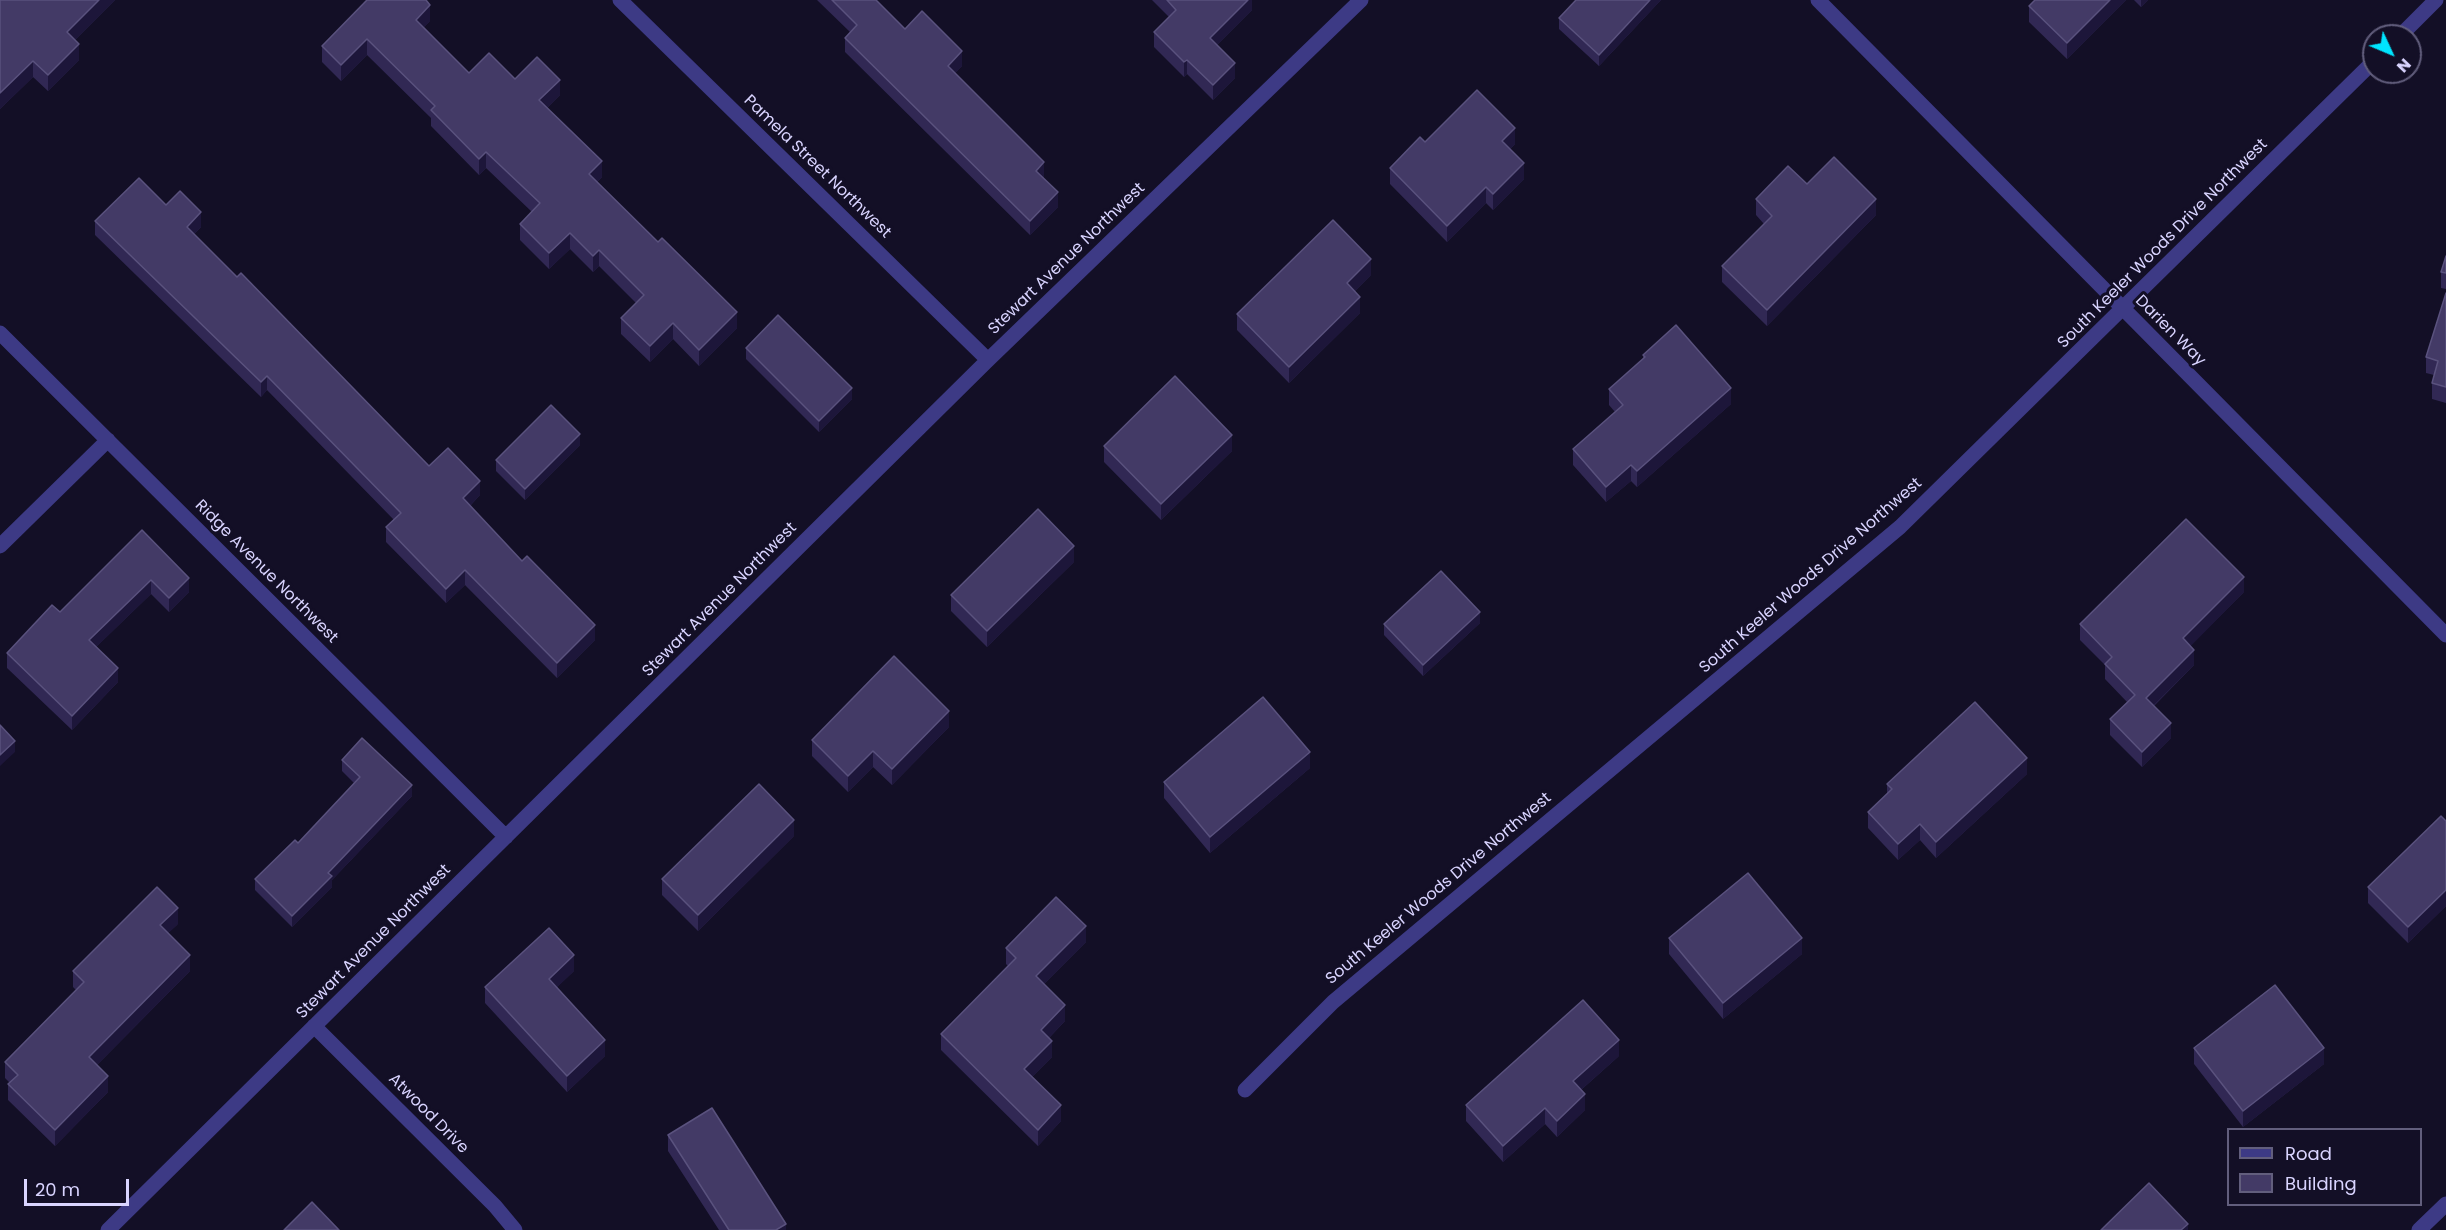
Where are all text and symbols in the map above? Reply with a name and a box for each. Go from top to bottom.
north arrow [2362,24,2422,84]
text: N [2391,53,2416,78]
street label: Pamela Street Northwest [739,92,895,242]
street label: South Keeler Woods Drive Northwest [2054,135,2272,353]
street label: Stewart Avenue Northwest [985,179,1149,339]
street label: Darien Way [2131,292,2209,370]
street label: South Keeler Woods Drive Northwest [1696,474,1926,678]
street label: Ridge Avenue Northwest [190,496,342,648]
street label: Stewart Avenue Northwest [639,519,801,681]
street label: South Keeler Woods Drive Northwest [1322,789,1556,989]
street label: Stewart Avenue Northwest [293,861,455,1023]
street label: Atwood Drive [384,1070,472,1158]
legend [2227,1128,2422,1206]
text: Road [2285,1141,2332,1166]
scale bar [27,1167,132,1205]
text: Building [2285,1171,2357,1196]
text: 20 m [35,1177,80,1202]

